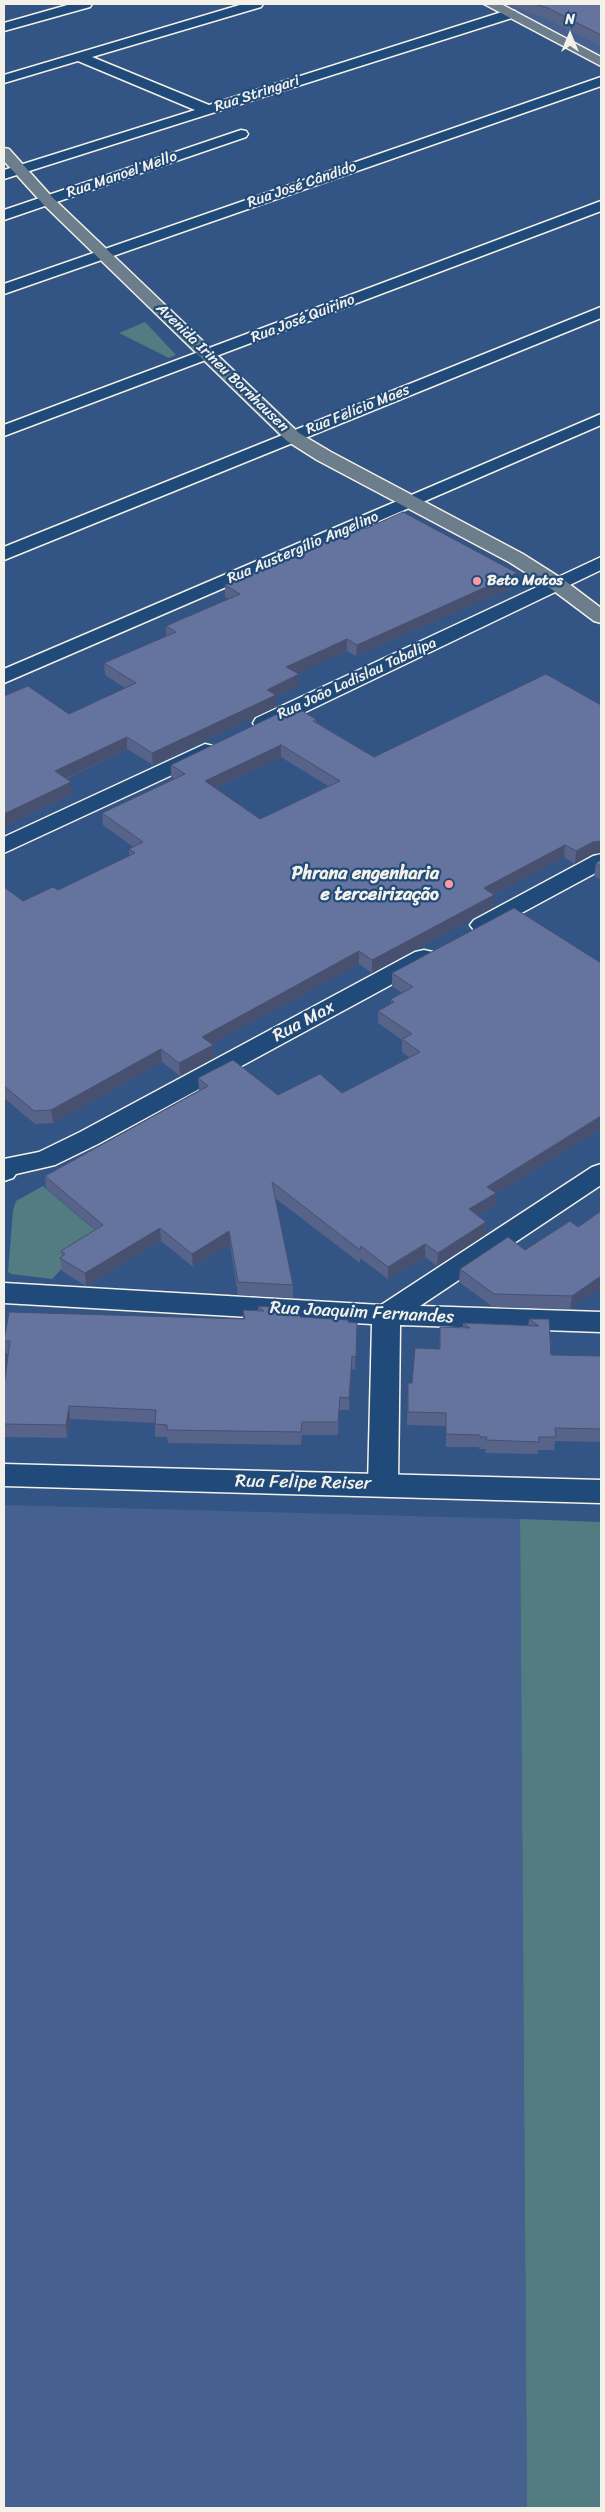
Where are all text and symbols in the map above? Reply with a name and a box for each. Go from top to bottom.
text: N [565,7,575,32]
north arrow [545,10,595,60]
street label: Rua Stringari [212,72,302,116]
street label: Rua Manoel Mello [64,148,180,202]
street label: Rua José Cândido [245,158,359,212]
street label: Rua José Quirino [249,291,357,347]
street label: Avenida Irineu Bornhausen [152,300,292,436]
street label: Rua Felício Maes [304,381,412,439]
street label: Rua Austergílio Angelino [225,508,381,588]
place label: Beto Motos [487,572,563,590]
marker: Beto Motos [471,575,483,587]
street label: Rua João Ladislau Tabalipa [275,634,439,724]
place label: Phrana engenharia e terceirização [292,863,439,906]
marker: Phrana engenharia e terceirização [443,878,455,890]
street label: Rua Max [269,997,339,1047]
street label: Rua Joaquim Fernandes [269,1297,455,1329]
street label: Rua Felipe Reiser [235,1471,371,1495]

